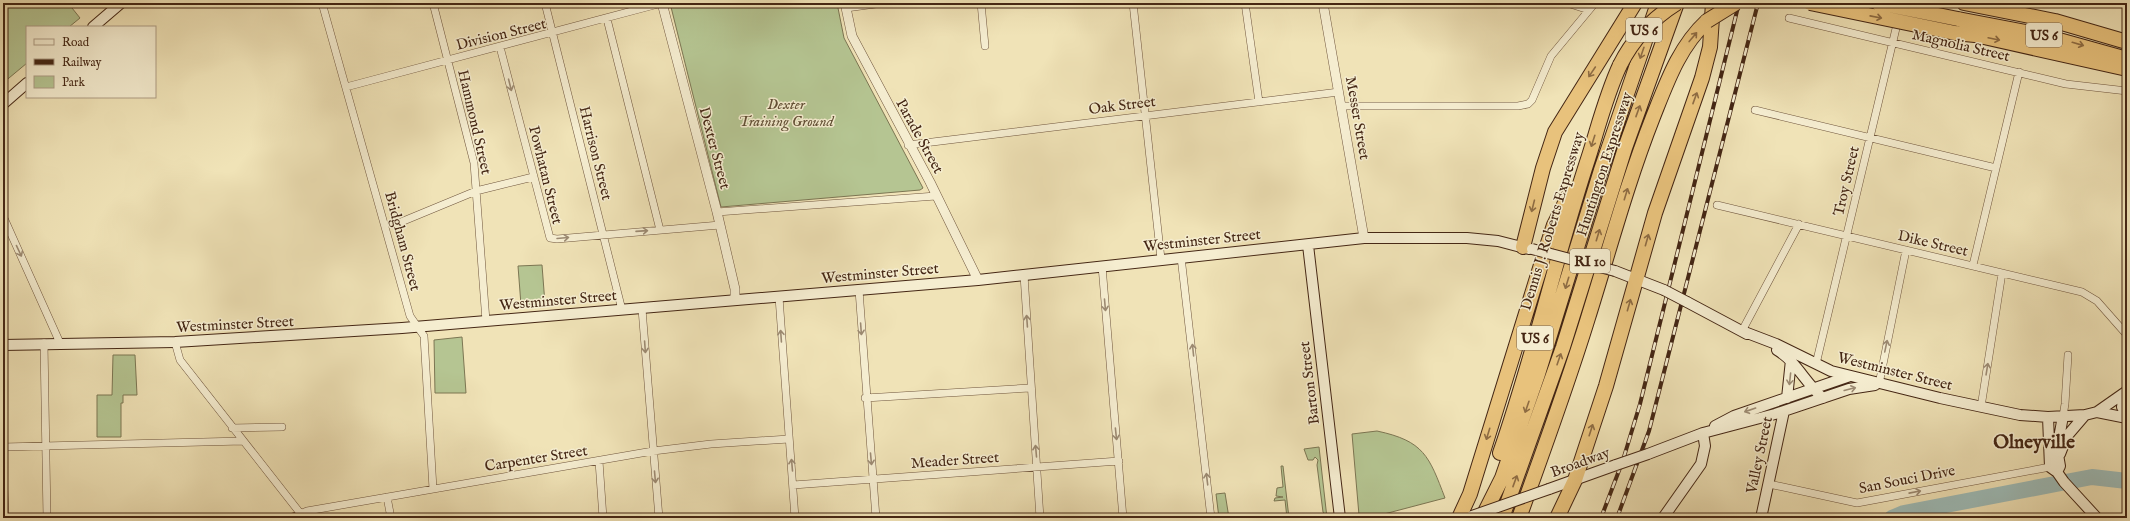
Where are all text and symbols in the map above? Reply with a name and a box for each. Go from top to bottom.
street label: Division Street [454,14,548,55]
one-way arrow [1869,14,1882,22]
road number: US 6 [1626,18,1662,42]
road number: US 6 [2026,23,2062,47]
street label: Magnolia Street [1910,25,2012,66]
legend [26,26,156,98]
one-way arrow [1688,31,1697,42]
text: Road [62,35,90,50]
one-way arrow [1987,35,2000,43]
one-way arrow [2072,41,2085,48]
one-way arrow [1637,47,1645,59]
text: Railway [62,55,101,70]
one-way arrow [1588,66,1596,77]
street label: Hammond Street [453,68,496,176]
text: Park [62,75,85,90]
street label: Messer Street [1341,75,1374,161]
one-way arrow [506,78,514,91]
street label: Huntington Expressway [1572,89,1637,239]
street label: Oak Street [1087,92,1157,119]
one-way arrow [1692,92,1700,104]
park label: Dexter Training Ground [738,95,835,132]
street label: Parade Street [891,96,948,177]
street label: Harrison Street [575,104,616,202]
street label: Dexter Street [694,105,735,191]
one-way arrow [1635,106,1643,118]
street label: Powhatan Street [524,124,567,226]
street label: Dennis J. Roberts Expressway [1516,129,1589,313]
one-way arrow [1589,135,1596,148]
street label: Troy Street [1829,144,1864,218]
one-way arrow [1623,188,1630,201]
street label: Bridgham Street [380,189,425,293]
one-way arrow [1529,200,1537,213]
street label: Westminster Street [1142,225,1262,256]
street label: Dike Street [1896,226,1970,261]
one-way arrow [635,228,648,235]
one-way arrow [1595,228,1602,241]
one-way arrow [1644,234,1651,247]
one-way arrow [556,235,569,242]
one-way arrow [16,245,23,257]
road number: RI 10 [1570,249,1610,273]
street label: Westminster Street [821,259,940,288]
one-way arrow [1563,277,1570,290]
street label: Westminster Street [499,286,618,315]
one-way arrow [1101,298,1108,311]
one-way arrow [1626,299,1633,312]
street label: Westminster Street [176,312,294,337]
one-way arrow [1023,315,1031,328]
one-way arrow [858,322,865,335]
road number: US 6 [1517,326,1553,350]
one-way arrow [778,330,785,343]
one-way arrow [1883,339,1891,352]
street label: Barton Street [1295,340,1324,426]
one-way arrow [642,341,649,354]
one-way arrow [1189,344,1197,357]
street label: Westminster Street [1835,348,1954,395]
one-way arrow [1555,353,1563,365]
one-way arrow [1983,363,1991,376]
one-way arrow [1786,372,1793,385]
one-way arrow [1844,385,1857,393]
one-way arrow [1522,401,1530,413]
one-way arrow [1744,407,1757,414]
street label: Valley Street [1742,415,1777,496]
one-way arrow [1588,424,1596,436]
one-way arrow [1113,427,1120,440]
one-way arrow [1484,427,1491,440]
district label: Olneyville [1993,431,2075,455]
street label: Carpenter Street [483,441,589,476]
street label: Broadway [1548,443,1613,482]
one-way arrow [1032,445,1039,458]
street label: Meader Street [910,448,1000,473]
one-way arrow [867,452,875,465]
one-way arrow [788,459,795,472]
street label: San Souci Drive [1857,461,1957,498]
one-way arrow [652,470,659,483]
one-way arrow [1203,473,1211,486]
one-way arrow [1512,476,1520,488]
one-way arrow [1908,487,1921,495]

